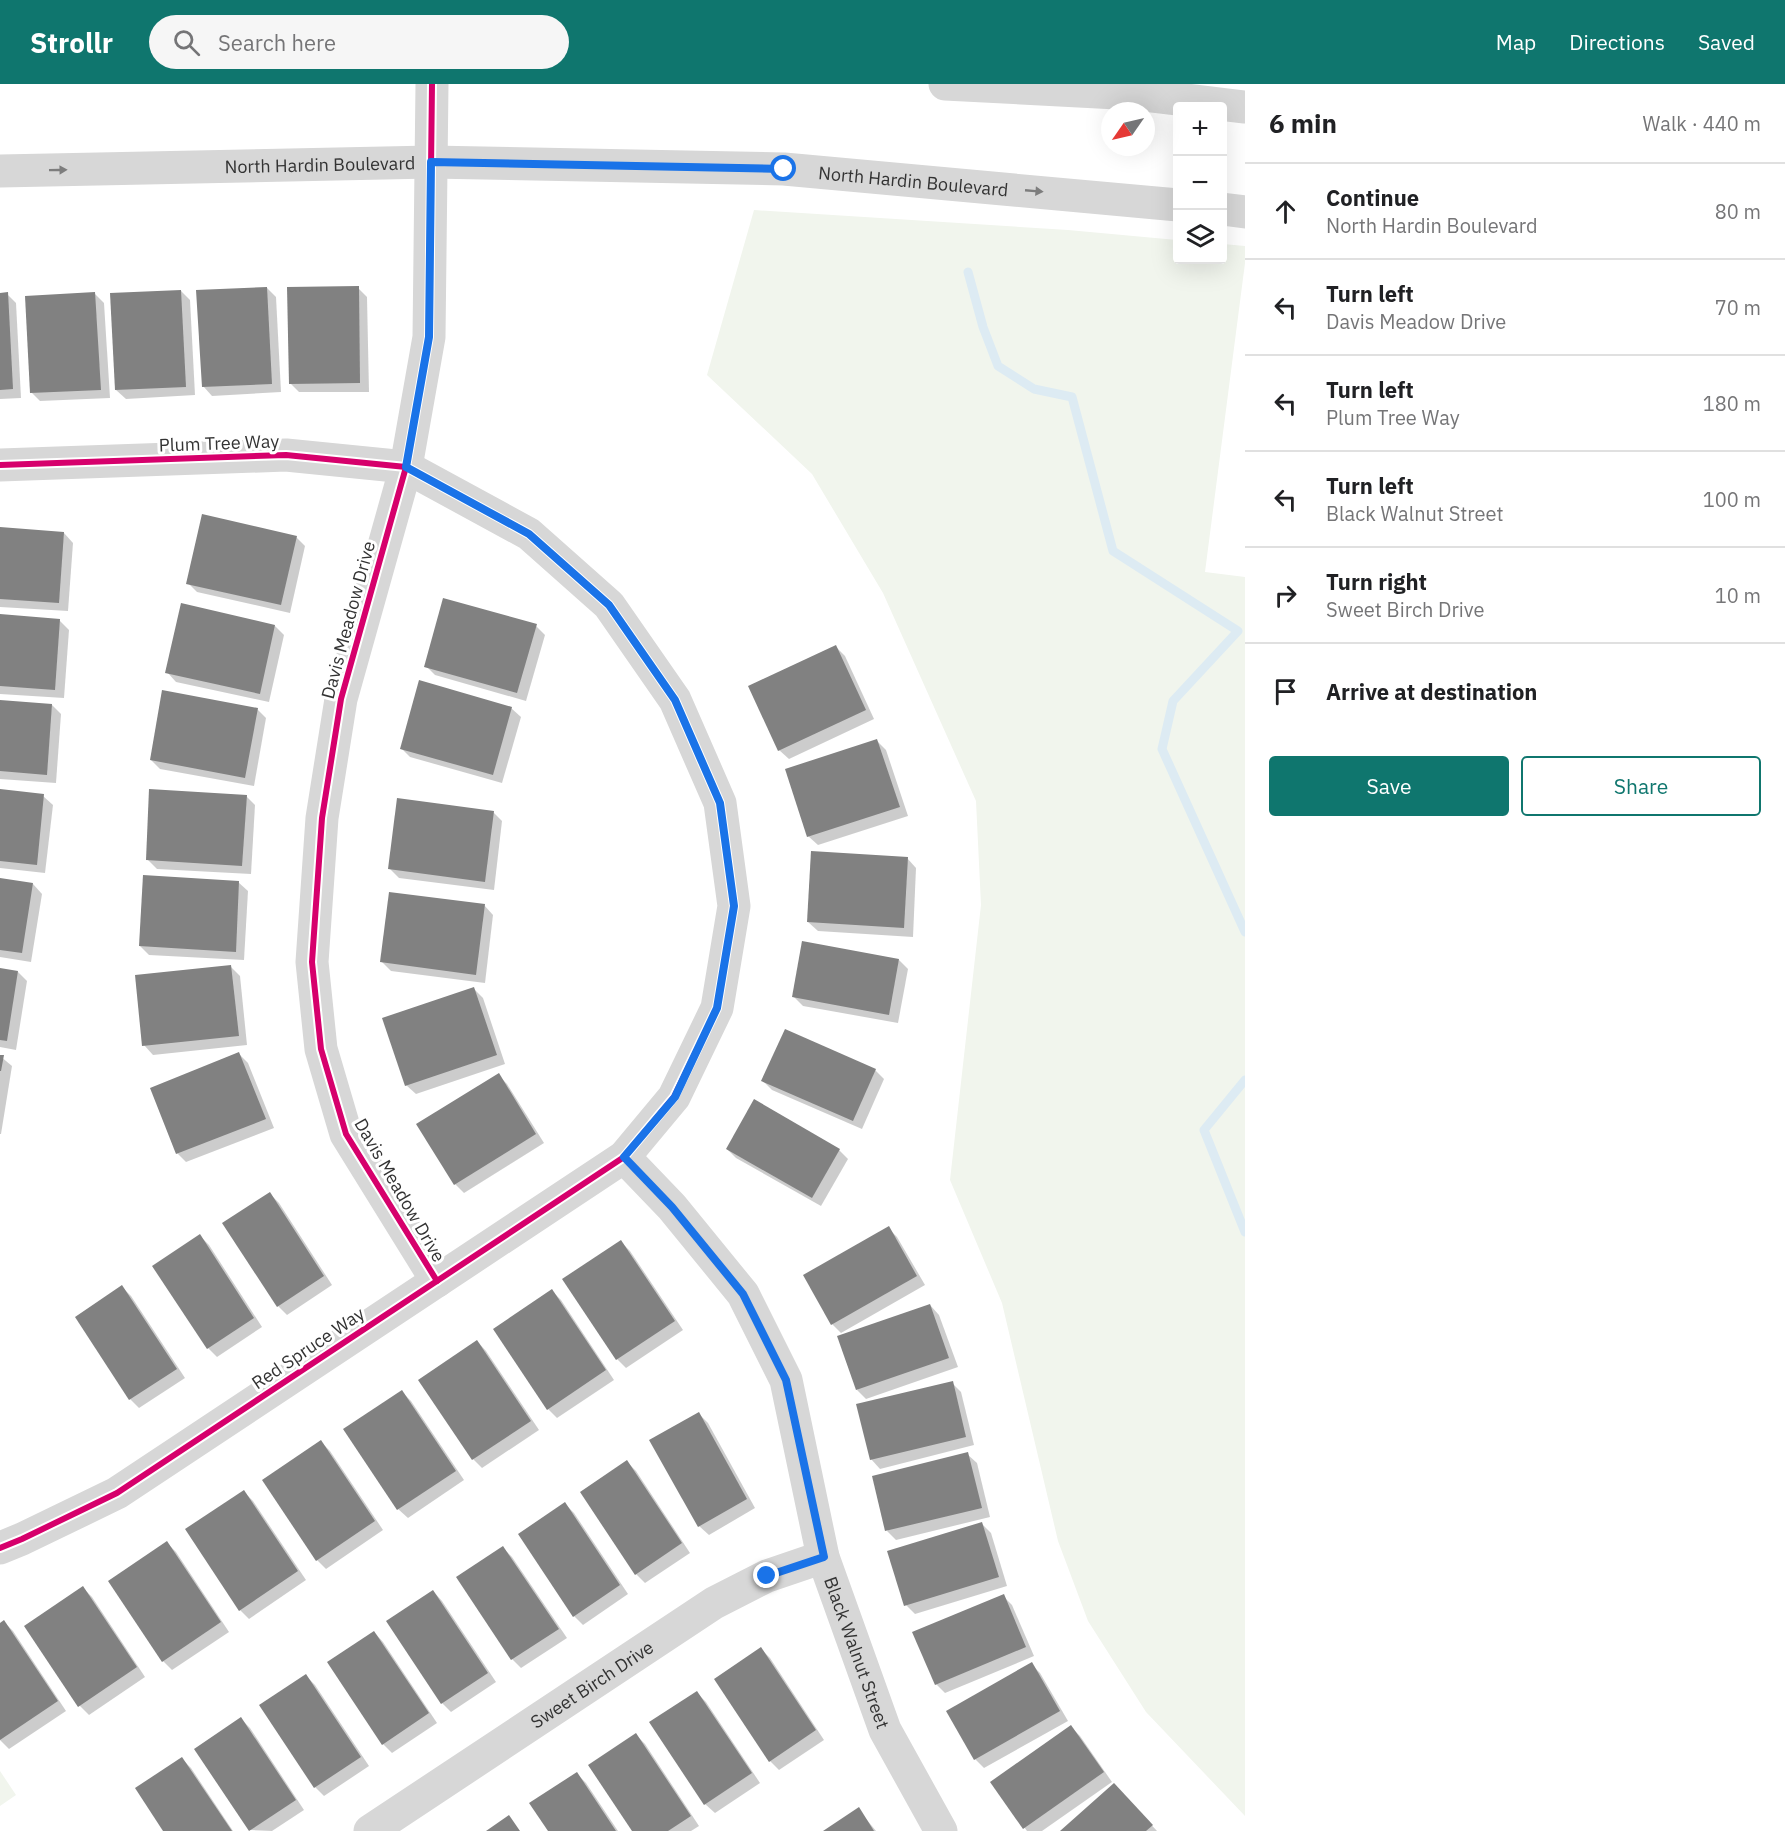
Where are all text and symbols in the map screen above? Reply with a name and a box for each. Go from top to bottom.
search box [149,15,569,69]
text: Strollr [30,24,113,61]
icon: search [170,26,203,59]
text: Search here [218,28,336,57]
text: Map [1496,28,1536,56]
text: Directions [1569,28,1665,56]
text: Saved [1698,28,1755,56]
north arrow [1101,102,1155,156]
map controls [1173,102,1227,264]
button: + [1173,102,1227,156]
text: 6 min [1269,106,1337,140]
text: Walk · 440 m [1643,110,1761,137]
street label: North Hardin Boulevard [224,151,415,178]
route start [770,155,796,181]
button: − [1173,156,1227,210]
street label: North Hardin Boulevard [817,161,1009,201]
one-way arrow [49,165,68,174]
text: Continue [1326,183,1419,212]
one-way arrow [1025,186,1044,196]
icon: ahead [1269,195,1302,228]
text: 80 m [1715,198,1761,225]
button: layers [1173,210,1227,264]
text: North Hardin Boulevard [1326,212,1538,239]
text: Turn left [1326,279,1414,308]
icon: left [1269,291,1302,324]
text: 70 m [1715,294,1761,321]
text: Davis Meadow Drive [1326,308,1506,335]
text: Turn left [1326,375,1414,404]
icon: left [1269,387,1302,420]
text: 180 m [1703,390,1761,417]
text: Plum Tree Way [1326,404,1460,431]
street label: Plum Tree Way [158,429,280,457]
text: Turn left [1326,471,1414,500]
icon: left [1269,483,1302,516]
text: 100 m [1703,486,1761,513]
text: Black Walnut Street [1326,500,1504,527]
street label: Davis Meadow Drive [316,539,380,701]
text: Turn right [1326,567,1427,596]
icon: right [1269,579,1302,612]
text: 10 m [1715,582,1761,609]
text: Sweet Birch Drive [1326,596,1484,623]
icon: arrive [1269,675,1302,708]
text: Arrive at destination [1326,677,1537,706]
button: Save [1269,756,1509,816]
button: Share [1521,756,1761,816]
street label: Davis Meadow Drive [349,1114,451,1266]
street label: Red Spruce Way [247,1302,369,1394]
route end [753,1562,779,1588]
street label: Black Walnut Street [819,1573,895,1732]
street label: Sweet Birch Drive [526,1635,658,1733]

